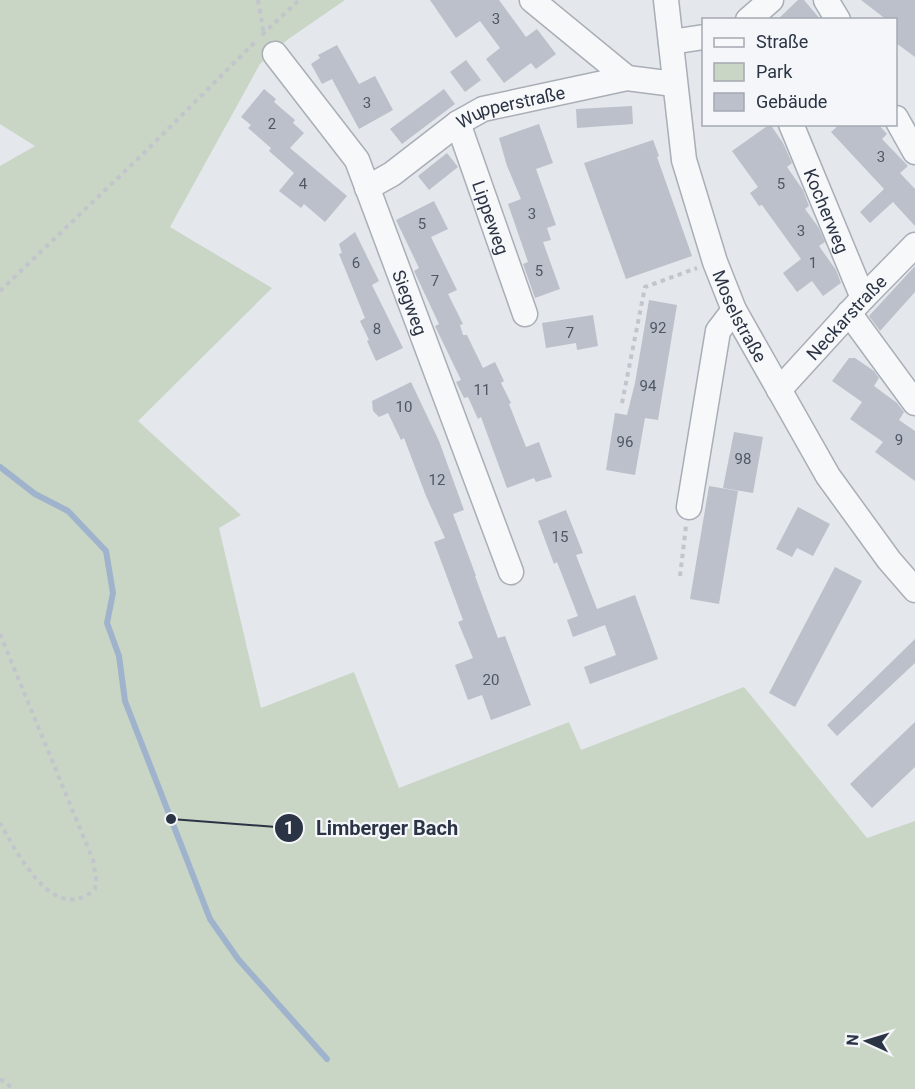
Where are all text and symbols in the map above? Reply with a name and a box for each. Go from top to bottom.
house number: 3 [492,10,500,28]
legend [702,18,897,126]
text: Straße [756,31,808,52]
text: Park [756,61,793,82]
street label: Wupperstraße [453,81,567,132]
text: Gebäude [756,91,827,112]
house number: 3 [363,94,371,112]
house number: 2 [268,115,276,133]
house number: 3 [877,148,885,166]
street label: Kocherweg [800,165,854,256]
house number: 4 [299,175,308,193]
house number: 5 [777,175,785,193]
street label: Lippeweg [468,178,514,257]
house number: 3 [528,205,536,223]
house number: 5 [418,215,426,233]
house number: 3 [797,222,805,240]
house number: 6 [352,254,360,272]
house number: 1 [809,254,817,272]
house number: 5 [535,262,543,280]
street label: Siegweg [388,267,432,338]
street label: Moselstraße [709,267,772,366]
street label: Neckarstraße [802,270,890,364]
house number: 7 [431,272,439,290]
house number: 92 [650,319,666,337]
house number: 8 [373,320,381,338]
house number: 7 [566,324,574,342]
house number: 94 [640,377,657,395]
house number: 11 [474,381,490,399]
house number: 10 [396,398,412,416]
house number: 9 [895,431,903,449]
house number: 96 [617,433,633,451]
house number: 98 [735,450,751,468]
house number: 12 [429,471,445,489]
house number: 15 [552,528,568,546]
house number: 20 [483,671,499,689]
callout: Limberger Bach [274,809,470,847]
text: Limberger Bach [316,816,458,840]
text: 1 [284,817,294,838]
north arrow [837,1011,897,1071]
text: N [843,1034,862,1046]

